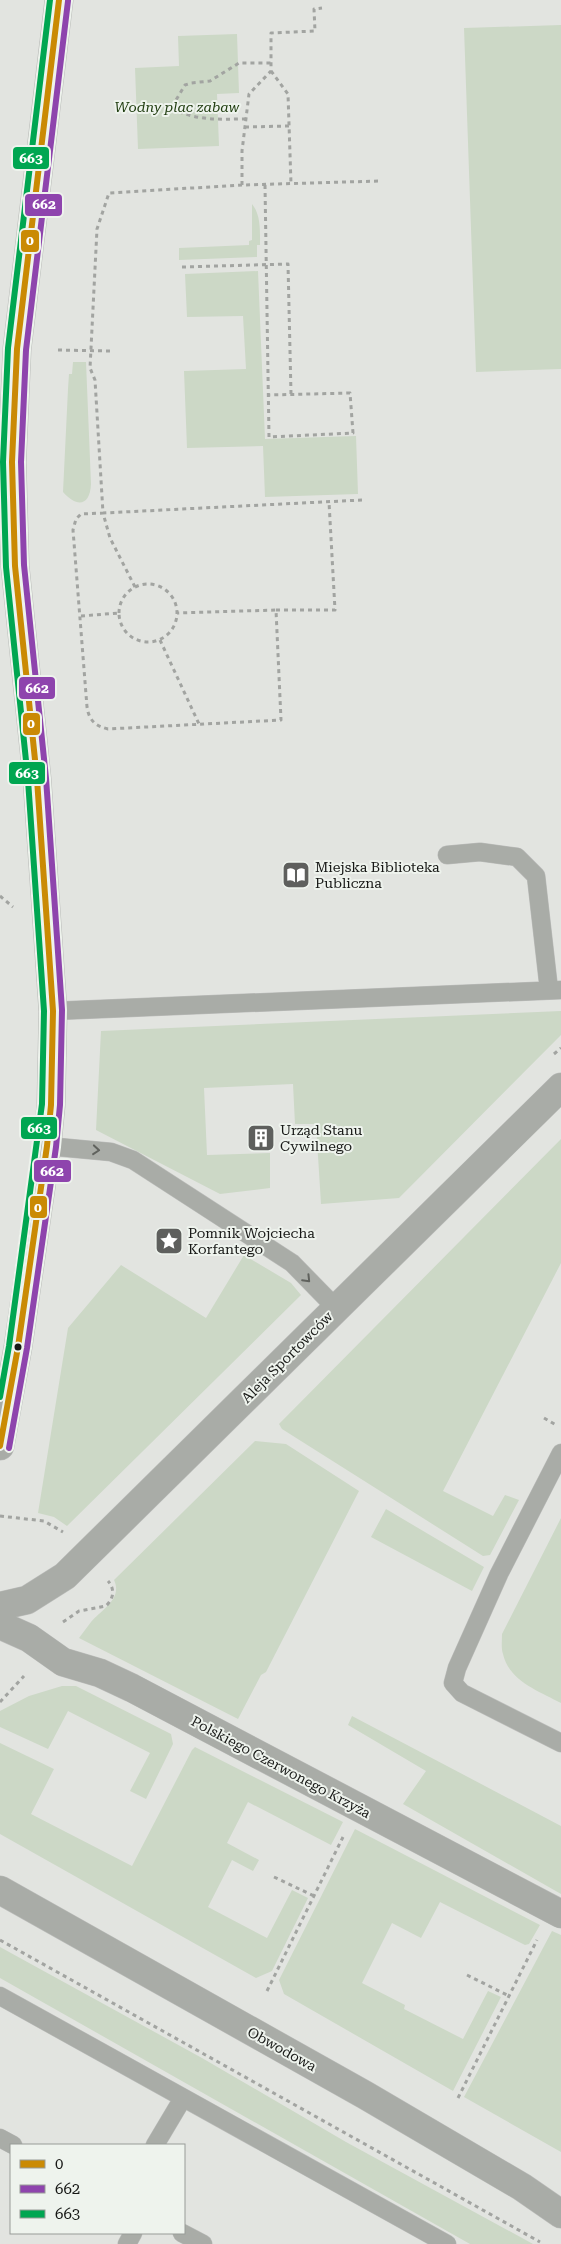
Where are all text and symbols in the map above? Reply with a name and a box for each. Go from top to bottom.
park label: Wodny plac zabaw [115,99,240,115]
line badge: 663 [12,146,50,170]
text: 663 [19,150,43,166]
line badge: 662 [24,193,63,217]
text: 662 [32,196,56,212]
line badge: 0 [20,229,40,253]
text: 0 [26,232,34,248]
line badge: 662 [18,676,56,700]
text: 662 [25,680,49,696]
line badge: 0 [22,712,41,736]
text: 0 [27,715,35,731]
line badge: 663 [8,761,46,785]
text: 663 [15,765,39,781]
place label: Miejska Biblioteka Publiczna [315,859,440,891]
library icon: Miejska Biblioteka Publiczna [281,860,311,890]
line badge: 663 [20,1116,58,1140]
text: 663 [27,1120,51,1136]
place label: Urząd Stanu Cywilnego [280,1122,363,1154]
building icon: Urząd Stanu Cywilnego [246,1123,276,1153]
one-way arrow [92,1145,100,1156]
line badge: 662 [33,1159,72,1183]
text: 662 [40,1163,64,1179]
line badge: 0 [29,1195,48,1219]
text: 0 [34,1199,42,1215]
place label: Pomnik Wojciecha Korfantego [188,1225,315,1257]
place icon: Pomnik Wojciecha Korfantego [154,1226,184,1256]
one-way arrow [301,1273,310,1282]
street label: Aleja Sportowców [238,1308,336,1406]
unlabelled marker [13,1342,23,1352]
street label: Polskiego Czerwonego Krzyża [189,1713,374,1821]
street label: Obwodowa [245,2024,319,2075]
legend [10,2144,185,2234]
text: 0 [55,2155,63,2173]
text: 662 [55,2180,80,2198]
text: 663 [55,2205,80,2223]

